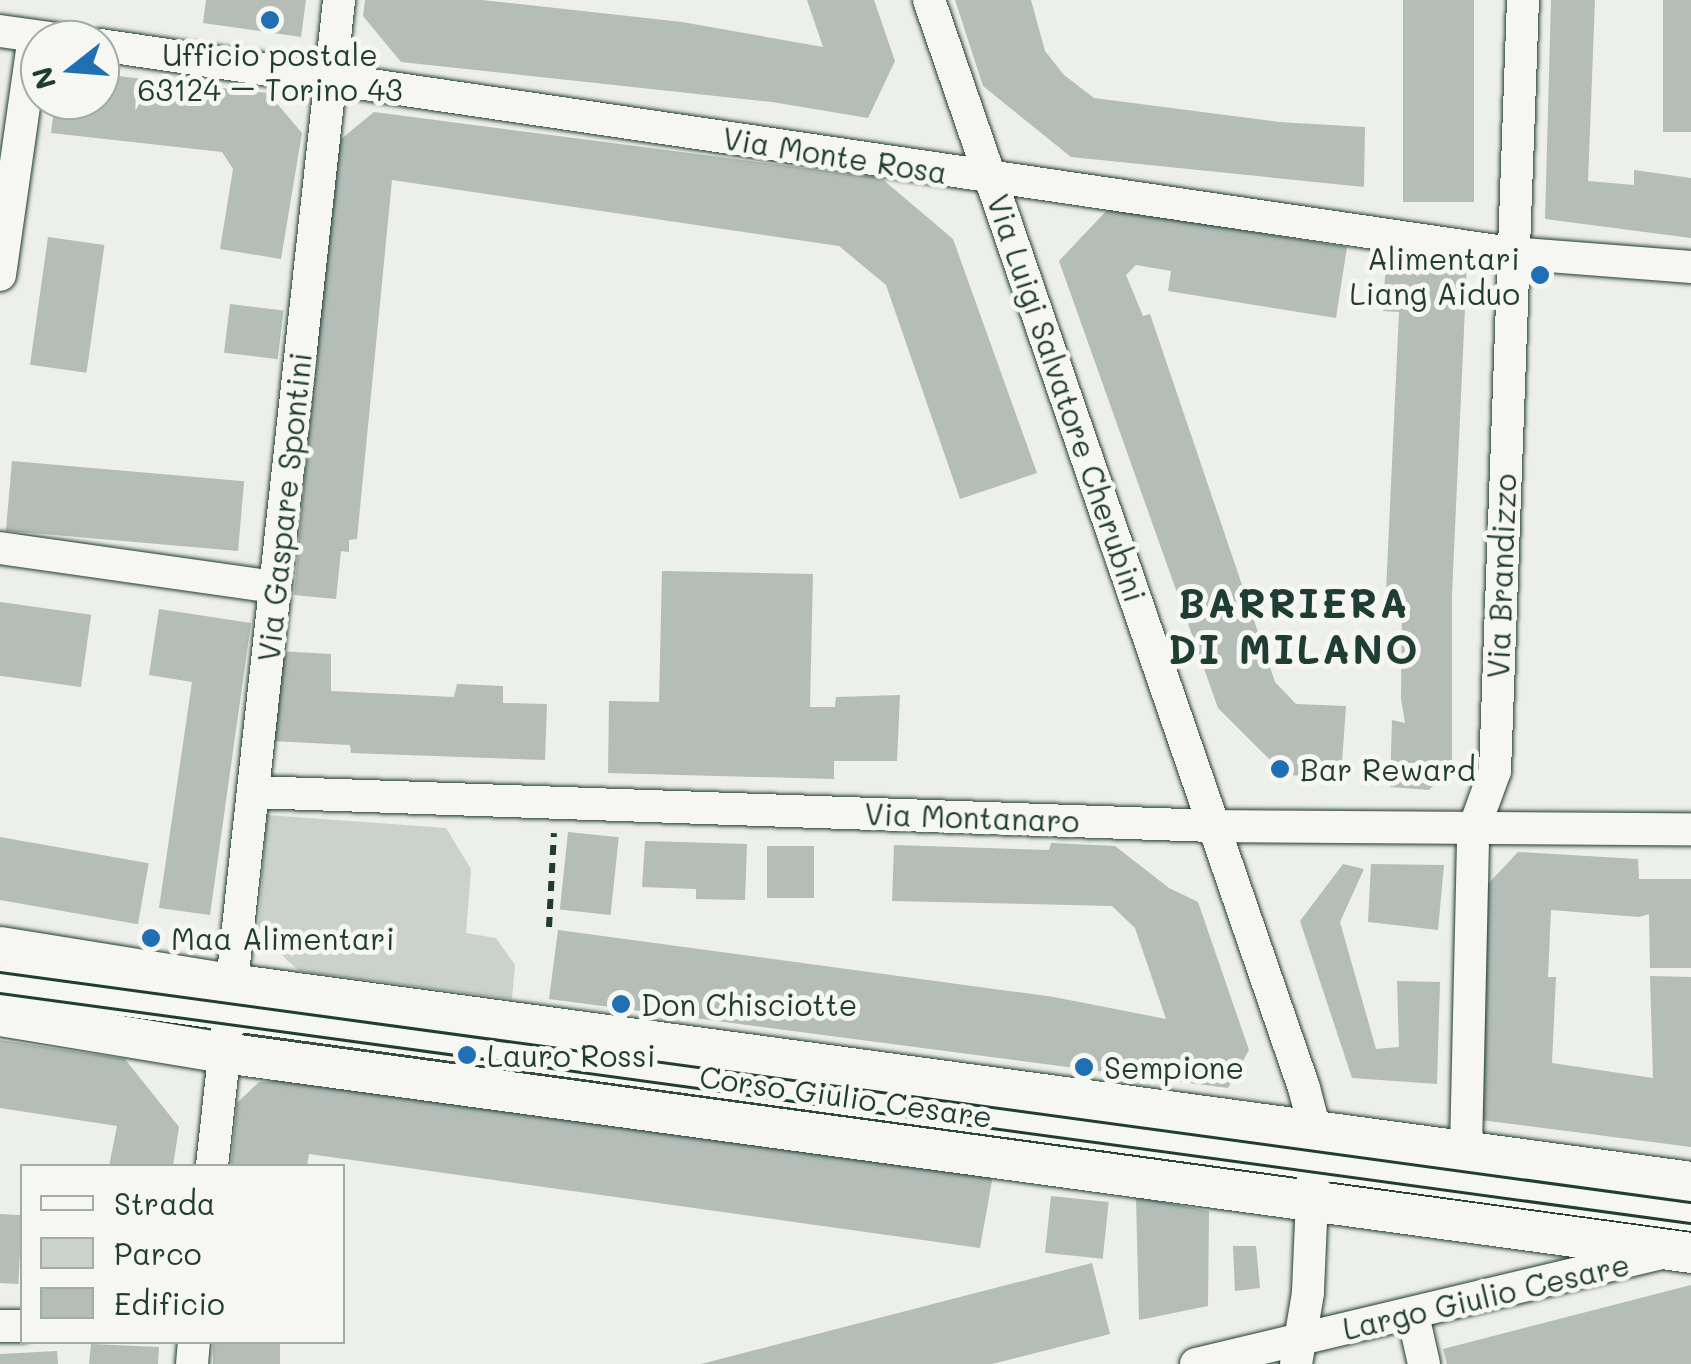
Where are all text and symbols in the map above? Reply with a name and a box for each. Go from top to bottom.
marker: Ufficio postale 63124 – Torino 43 [259,9,281,31]
north arrow [20,20,120,120]
place label: Ufficio postale 63124 – Torino 43 [137,36,403,106]
text: N [23,63,64,94]
street label: Via Monte Rosa [720,119,950,191]
street label: Via Luigi Salvatore Cherubini [980,189,1154,607]
place label: Alimentari Liang Aiduo [1350,240,1520,310]
marker: Alimentari Liang Aiduo [1529,264,1551,286]
street label: Via Gaspare Spontini [250,351,318,663]
street label: Via Brandizzo [1479,473,1523,679]
district label: BARRIERA DI MILANO [1168,578,1420,672]
place label: Bar Reward [1300,751,1476,787]
marker: Bar Reward [1269,758,1291,780]
street label: Via Montanaro [864,795,1080,839]
place label: Maa Alimentari [171,920,395,956]
marker: Maa Alimentari [140,927,162,949]
place label: Don Chisciotte [641,986,857,1022]
marker: Don Chisciotte [610,993,632,1015]
place label: Lauro Rossi [487,1037,656,1073]
marker: Lauro Rossi [456,1044,478,1066]
place label: Sempione [1104,1049,1244,1085]
marker: Sempione [1073,1056,1095,1078]
street label: Corso Giulio Cesare [697,1058,995,1134]
legend [20,1164,345,1344]
text: Strada [114,1183,216,1223]
text: Parco [114,1233,202,1273]
street label: Largo Giulio Cesare [1339,1245,1633,1347]
text: Edificio [114,1283,225,1323]

